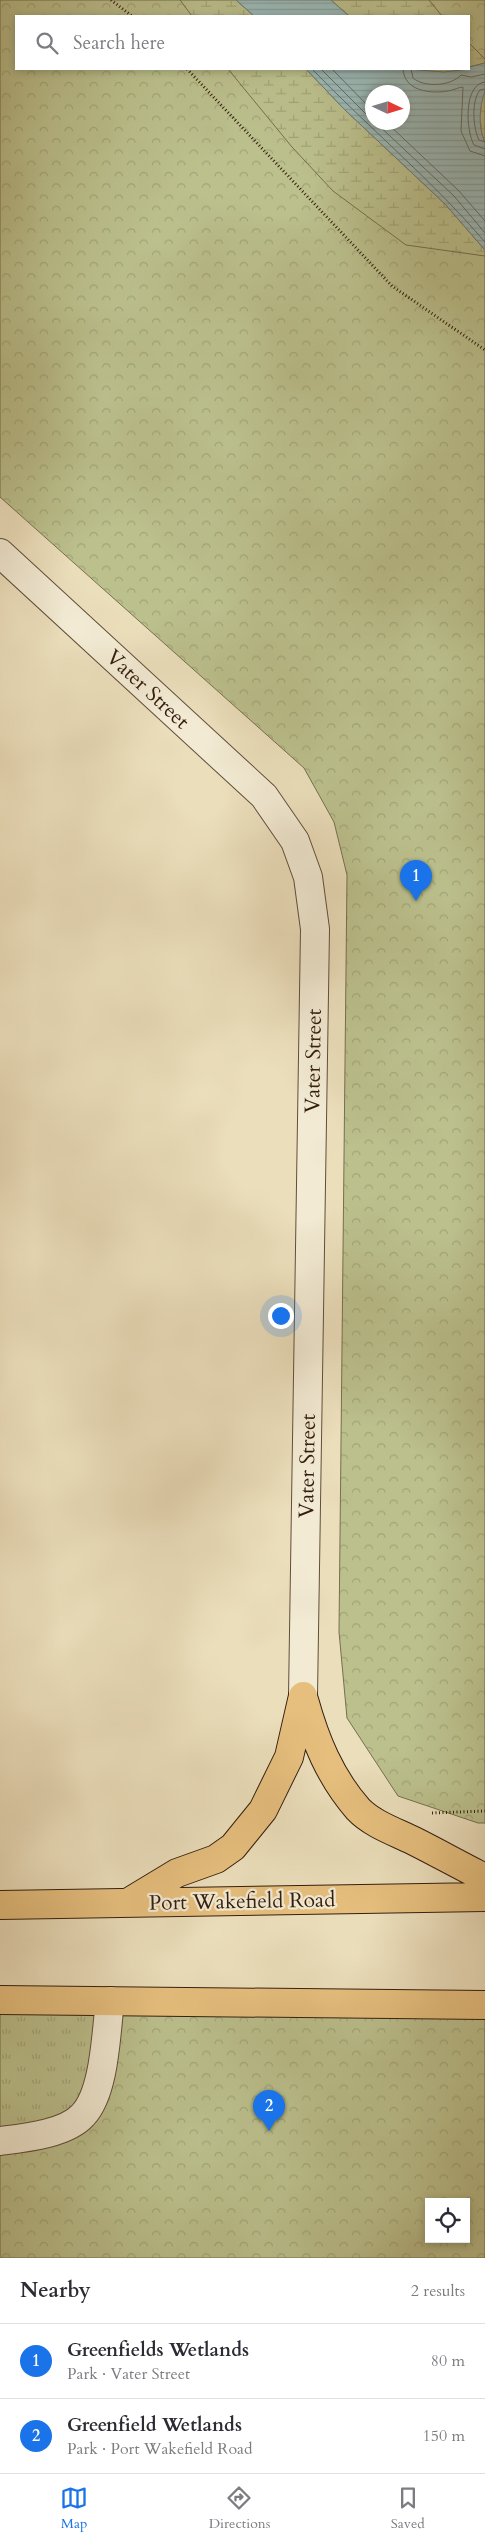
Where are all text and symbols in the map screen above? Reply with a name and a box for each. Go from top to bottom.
search box [15,15,470,70]
icon: search [33,29,61,57]
text: Search here [73,30,165,56]
north arrow [365,85,410,130]
street label: Vater Street [100,643,196,736]
pin: 1 [400,860,432,901]
street label: Vater Street [298,1008,329,1114]
your location [268,1303,294,1329]
street label: Vater Street [292,1413,323,1519]
street label: Port Wakefield Road [149,1885,335,1918]
pin: 2 [253,2090,285,2131]
map controls [425,2198,470,2243]
button: locate [425,2198,470,2243]
text: Nearby [20,2276,91,2305]
text: 2 results [411,2280,465,2302]
text: Greenfields Wetlands [67,2337,249,2363]
text: 1 [32,2350,40,2372]
text: 80 m [431,2350,465,2372]
text: Park · Vater Street [67,2363,190,2385]
text: Greenfield Wetlands [67,2412,242,2438]
text: 2 [32,2425,40,2447]
text: 150 m [423,2425,465,2447]
text: Park · Port Wakefield Road [67,2438,252,2460]
tab: Map [60,2484,88,2533]
tab: Directions [209,2484,270,2533]
tab: Saved [391,2484,425,2533]

